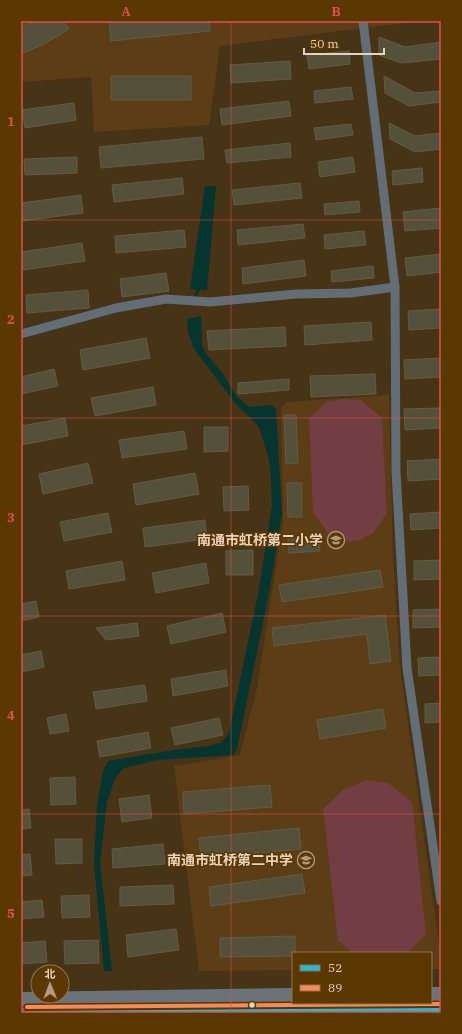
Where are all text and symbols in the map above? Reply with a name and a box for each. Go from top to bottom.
text: A [121,3,131,20]
text: B [331,3,341,20]
scale bar [304,30,384,56]
text: 50 m [310,36,339,51]
text: 1 [7,113,15,130]
text: 2 [7,311,15,328]
text: 3 [7,509,15,526]
school or university icon: 南通市虹桥第二小学 [326,530,346,550]
place label: 南通市虹桥第二小学 [197,531,323,549]
text: 4 [7,707,15,724]
school or university icon: 南通市虹桥第二中学 [296,850,316,870]
place label: 南通市虹桥第二中学 [167,851,293,869]
text: 5 [7,905,15,922]
legend [292,952,432,1004]
text: 52 [328,960,342,975]
north arrow [30,964,70,1004]
text: 北 [44,967,55,981]
text: 89 [328,980,342,995]
unlabelled marker [247,1000,257,1010]

